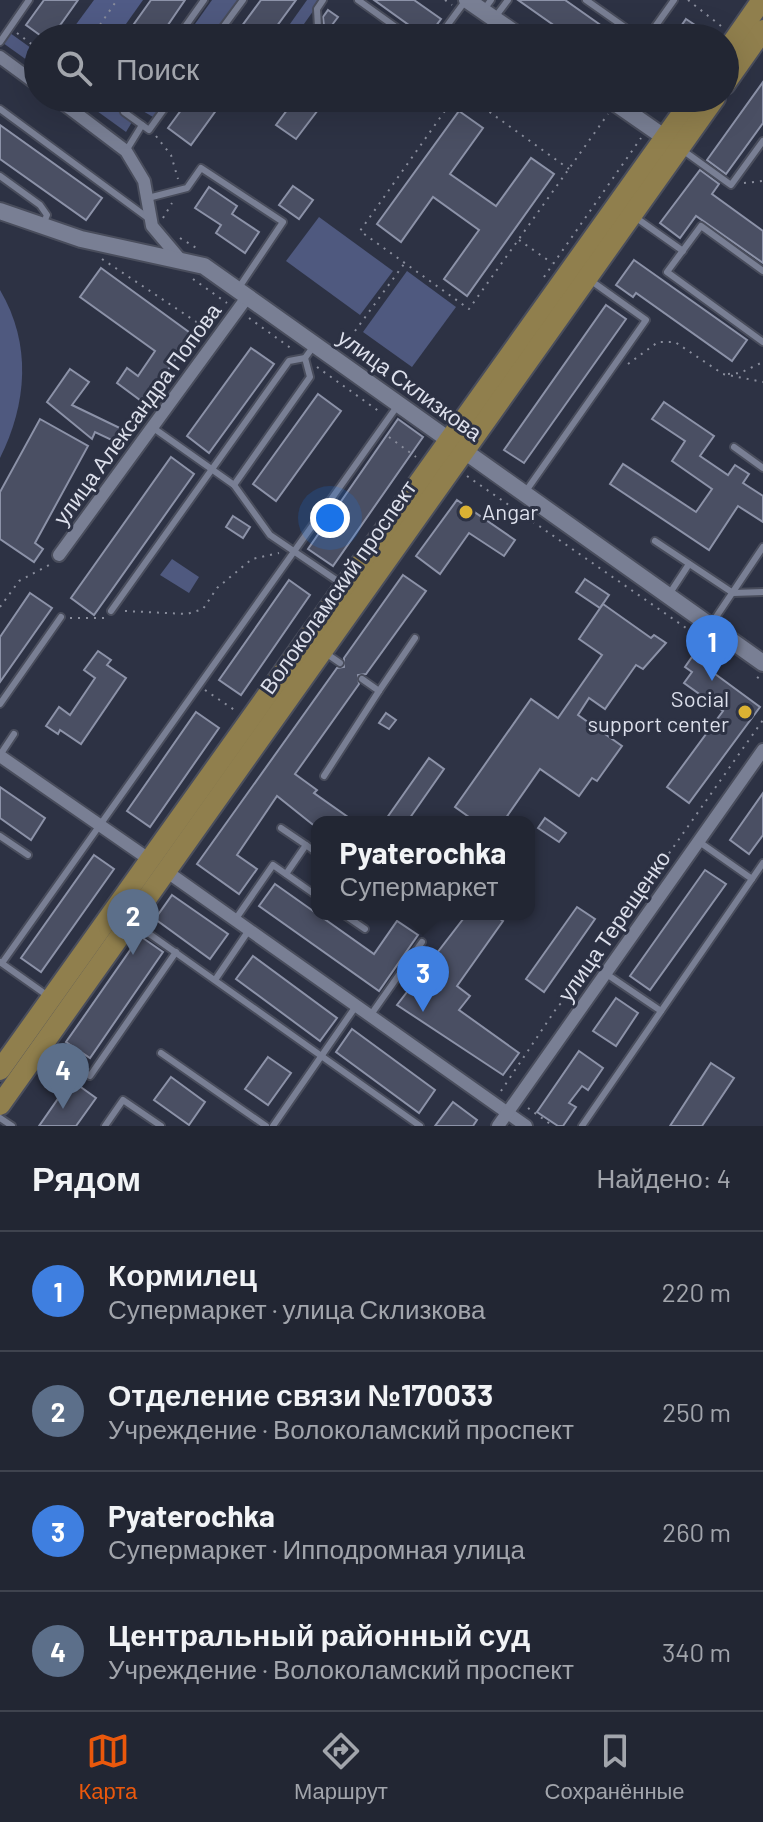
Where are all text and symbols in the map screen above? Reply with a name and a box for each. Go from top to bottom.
search box [24,24,739,112]
icon: search [52,46,96,90]
text: Поиск [116,50,199,86]
street label: улица Александра Попова [47,297,227,530]
street label: улица Склизкова [333,323,488,446]
street label: Волоколамский проспект [253,475,422,699]
your location [310,498,350,538]
place label: Angar [482,498,538,524]
marker: Angar [457,503,475,521]
pin: 1 [686,615,738,681]
place label: Social support center [587,685,729,736]
marker: Social support center [736,703,754,721]
popup [311,816,535,920]
text: Pyaterochka [340,834,506,870]
street label: улица Терещенко [551,845,676,1006]
text: Супермаркет [340,870,498,901]
pin: 2 [107,889,159,955]
pin: 3 [397,946,449,1012]
pin: 4 [37,1043,89,1109]
text: Рядом [32,1157,141,1198]
text: Найдено: 4 [596,1162,731,1193]
text: Кормилец [108,1256,257,1292]
text: 1 [53,1276,63,1307]
text: 220 m [662,1276,731,1307]
text: Супермаркет · улица Склизкова [108,1293,485,1324]
text: Отделение связи №170033 [108,1376,493,1412]
text: 2 [51,1396,65,1427]
text: 250 m [662,1396,731,1427]
text: Учреждение · Волоколамский проспект [108,1413,574,1444]
text: Pyaterochka [108,1497,275,1533]
text: 3 [51,1516,65,1547]
text: 260 m [662,1516,731,1547]
text: Супермаркет · Ипподромная улица [108,1533,525,1564]
text: Центральный районный суд [108,1616,530,1652]
text: 4 [50,1636,66,1667]
text: 340 m [662,1636,731,1667]
text: Учреждение · Волоколамский проспект [108,1653,574,1684]
tab: Карта [78,1729,137,1805]
tab: Маршрут [294,1729,388,1805]
tab: Сохранённые [545,1729,685,1805]

